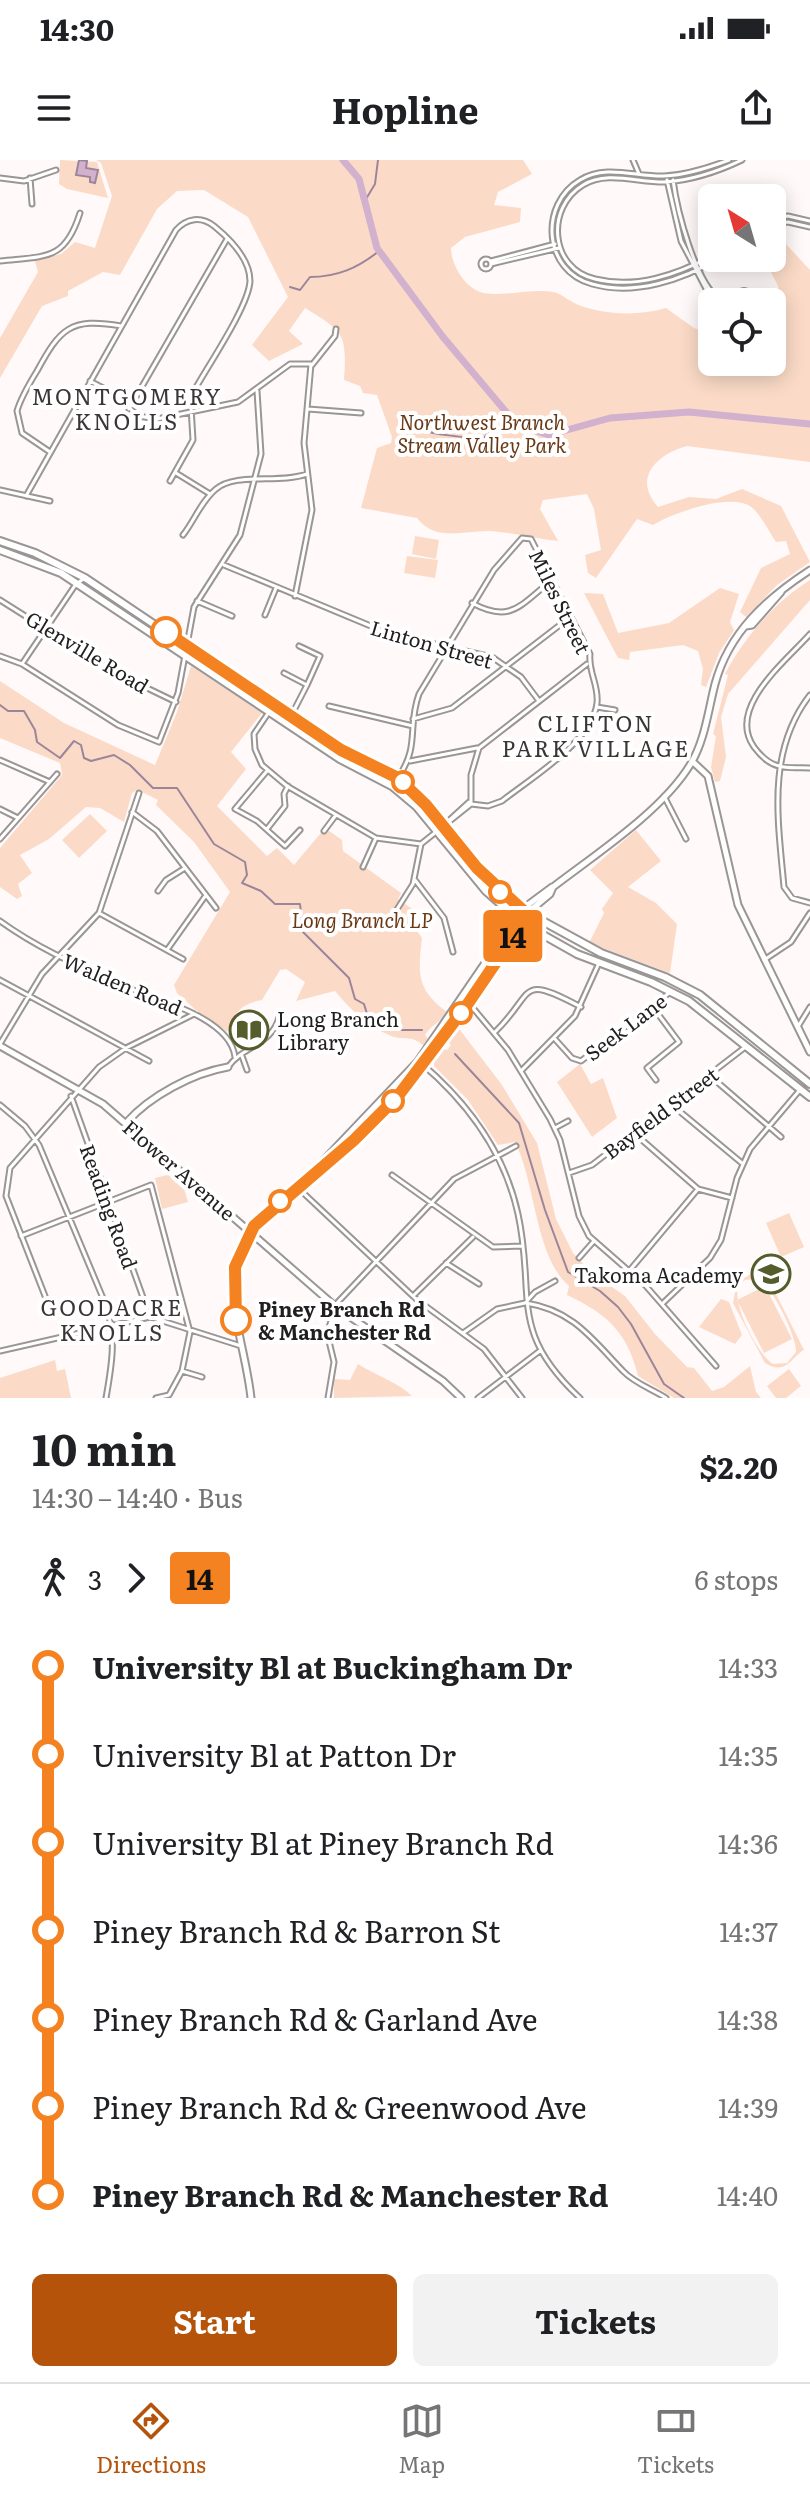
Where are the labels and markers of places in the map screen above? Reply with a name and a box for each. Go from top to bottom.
unlabelled marker [151,617,181,647]
unlabelled marker [392,771,414,793]
unlabelled marker [489,881,511,903]
unlabelled marker [450,1002,472,1024]
place label: Long Branch Library [277,1003,399,1056]
library icon: Long Branch Library [228,1009,270,1051]
unlabelled marker [382,1090,404,1112]
unlabelled marker [269,1190,291,1212]
school or university icon: Takoma Academy [750,1253,792,1295]
place label: Takoma Academy [574,1259,743,1289]
place label: Piney Branch Rd & Manchester Rd [258,1293,431,1346]
marker: Piney Branch Rd & Manchester Rd [221,1305,251,1335]

